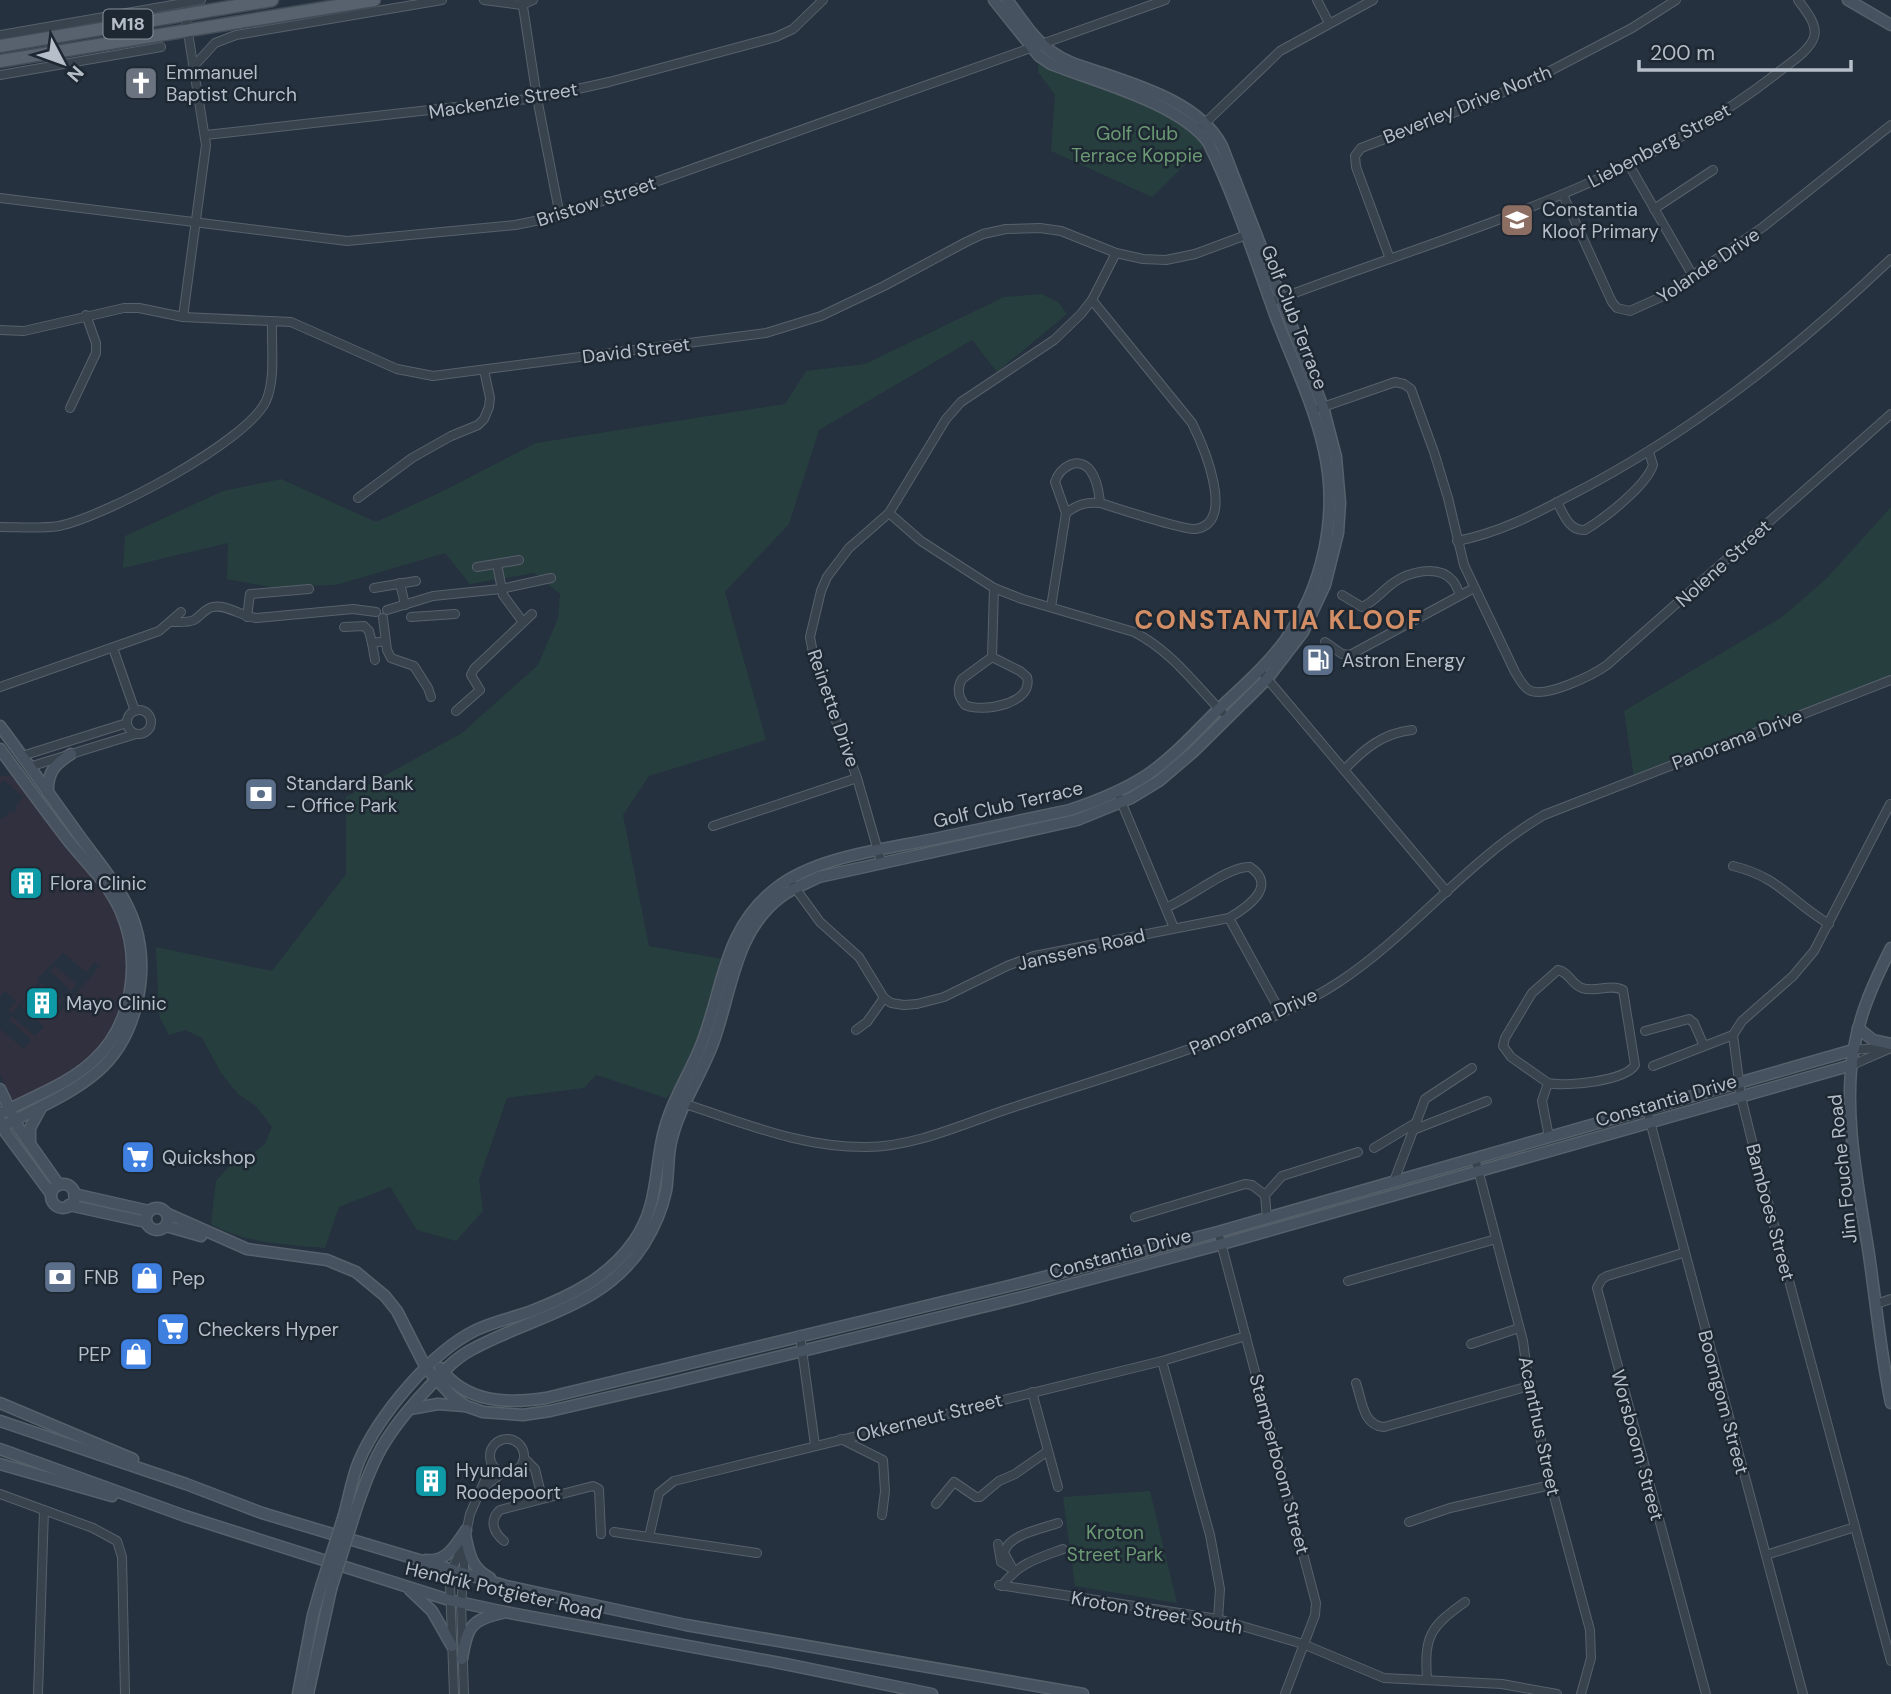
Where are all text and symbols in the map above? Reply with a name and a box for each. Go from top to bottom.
road number: M18 [104,9,152,38]
north arrow [28,28,98,98]
scale bar [1639,28,1851,72]
text: 200 m [1650,39,1715,67]
street label: Beverley Drive North [1379,59,1555,150]
text: N [61,60,89,87]
place label: Emmanuel Baptist Church [166,60,297,107]
church icon: Emmanuel Baptist Church [122,64,160,102]
street label: Mackenzie Street [427,76,579,125]
street label: Liebenberg Street [1584,97,1735,194]
park label: Golf Club Terrace Koppie [1071,121,1203,168]
street label: Bristow Street [533,170,659,232]
place label: Constantia Kloof Primary [1542,197,1659,244]
school or university icon: Constantia Kloof Primary [1498,201,1536,239]
street label: Yolande Drive [1652,222,1765,309]
street label: Golf Club Terrace [1255,241,1334,393]
street label: David Street [581,331,691,370]
street label: Nolene Street [1670,514,1776,613]
district label: CONSTANTIA KLOOF [1134,603,1424,637]
fuel station icon: Astron Energy [1299,641,1337,679]
street label: Reinette Drive [802,646,865,770]
place label: Astron Energy [1342,648,1466,673]
street label: Panorama Drive [1668,703,1806,776]
place label: Standard Bank - Office Park [286,771,414,818]
bank icon: Standard Bank - Office Park [242,775,280,813]
street label: Golf Club Terrace [931,775,1085,834]
building icon: Flora Clinic [7,864,45,902]
place label: Flora Clinic [50,871,147,896]
street label: Janssens Road [1015,923,1147,976]
street label: Panorama Drive [1185,982,1321,1061]
building icon: Mayo Clinic [23,984,61,1022]
place label: Mayo Clinic [66,991,167,1016]
street label: Constantia Drive [1593,1068,1740,1133]
street label: Jim Fouche Road [1822,1093,1863,1245]
supermarket icon: Quickshop [119,1138,157,1176]
street label: Bamboes Street [1740,1141,1801,1284]
place label: Quickshop [162,1145,256,1170]
street label: Constantia Drive [1046,1223,1194,1284]
bank icon: FNB [41,1258,79,1296]
shop icon: Pep [128,1259,166,1297]
place label: FNB [84,1265,119,1290]
place label: Pep [172,1266,205,1291]
supermarket icon: Checkers Hyper [154,1310,192,1348]
place label: Checkers Hyper [198,1317,339,1342]
street label: Boomgom Street [1692,1327,1755,1477]
shop icon: PEP [117,1335,155,1373]
place label: PEP [78,1342,111,1367]
street label: Acanthus Street [1513,1354,1566,1498]
street label: Worsboom Street [1605,1367,1670,1523]
street label: Stamperboom Street [1243,1371,1316,1557]
street label: Okkerneut Street [853,1387,1005,1448]
place label: Hyundai Roodepoort [456,1458,561,1505]
building icon: Hyundai Roodepoort [412,1462,450,1500]
park label: Kroton Street Park [1067,1520,1164,1567]
street label: Hendrik Potgieter Road [403,1556,605,1625]
street label: Kroton Street South [1069,1585,1245,1640]

